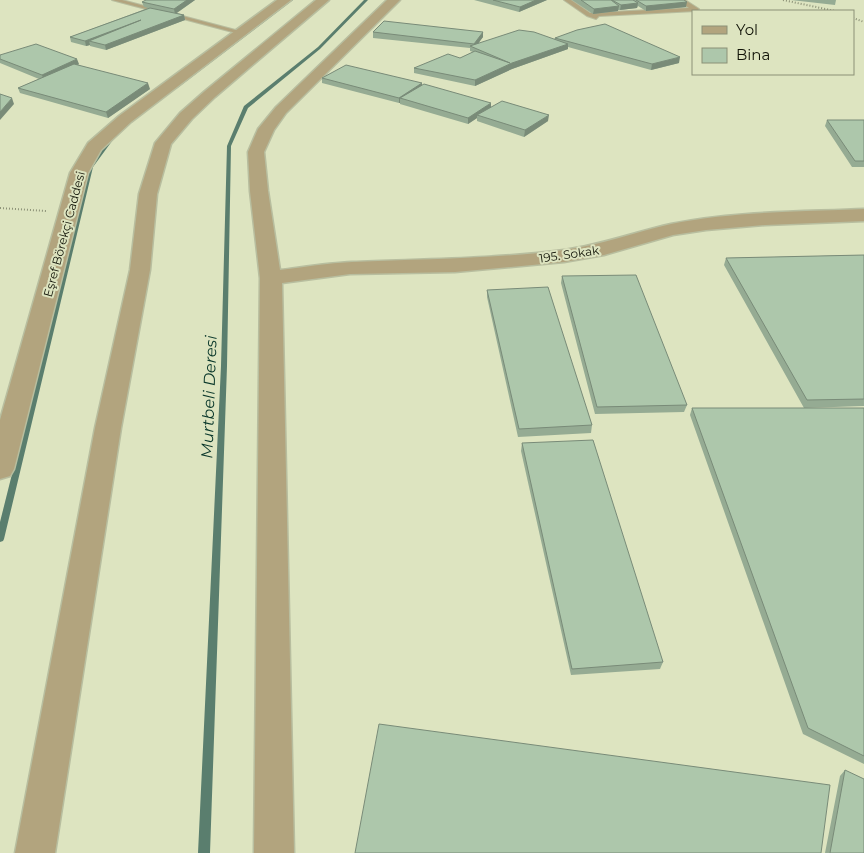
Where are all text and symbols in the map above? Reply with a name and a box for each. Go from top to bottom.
legend [692,10,854,75]
text: Yol [736,20,758,39]
text: Bina [736,45,770,64]
street label: Eşref Börekçi Caddesi [40,170,88,298]
street label: 195. Sokak [538,242,601,266]
water label: Murtbeli Deresi [197,334,221,459]

